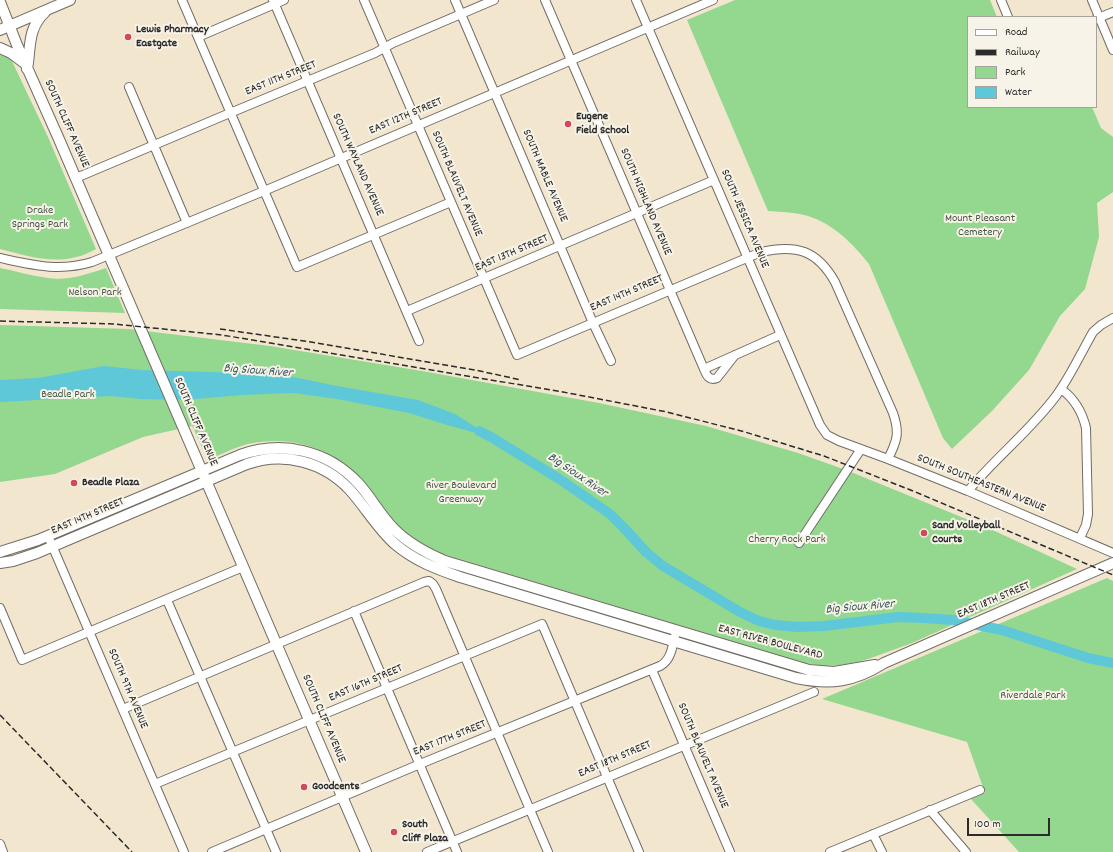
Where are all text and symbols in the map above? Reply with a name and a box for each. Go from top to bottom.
legend [967,16,1097,108]
place label: Lewis Pharmacy Eastgate [136,23,208,51]
text: Road [1005,24,1027,41]
marker: Lewis Pharmacy Eastgate [123,32,133,42]
text: Railway [1005,44,1040,61]
street label: EAST 11TH STREET [243,58,319,100]
text: Park [1005,64,1025,81]
street label: SOUTH CLIFF AVENUE [40,78,92,170]
text: Water [1005,84,1032,101]
street label: EAST 12TH STREET [367,95,445,139]
place label: Eugene Field School [576,110,629,138]
street label: SOUTH WAYLAND AVENUE [328,111,386,219]
marker: Eugene Field School [563,119,573,129]
street label: SOUTH MABLE AVENUE [518,128,570,224]
street label: SOUTH BLAUVELT AVENUE [427,129,485,239]
street label: SOUTH HIGHLAND AVENUE [616,146,674,258]
street label: SOUTH JESSICA AVENUE [717,167,771,271]
park label: Drake Springs Park [12,204,68,232]
park label: Mount Pleasant Cemetery [945,212,1015,240]
street label: EAST 13TH STREET [473,232,551,276]
street label: EAST 14TH STREET [588,272,666,316]
park label: Nelson Park [68,286,122,300]
water label: Big Sioux River [223,362,293,382]
street label: SOUTH CLIFF AVENUE [170,376,220,468]
park label: Beadle Park [41,388,95,402]
water label: Big Sioux River [544,450,610,502]
street label: SOUTH SOUTHEASTERN AVENUE [915,452,1047,516]
place label: Beadle Plaza [82,476,139,490]
marker: Beadle Plaza [69,478,79,488]
park label: River Boulevard Greenway [426,479,496,507]
street label: EAST 14TH STREET [49,495,127,539]
place label: Sand Volleyball Courts [932,519,1000,547]
marker: Sand Volleyball Courts [919,528,929,538]
park label: Cherry Rock Park [748,533,826,547]
street label: EAST 18TH STREET [955,579,1033,623]
water label: Big Sioux River [825,597,895,619]
street label: EAST RIVER BOULEVARD [716,622,824,664]
street label: SOUTH 9TH AVENUE [104,647,150,731]
street label: EAST 16TH STREET [327,662,405,706]
street label: SOUTH CLIFF AVENUE [298,673,348,765]
park label: Riverdale Park [1000,689,1066,703]
street label: SOUTH BLAUVELT AVENUE [673,701,731,811]
street label: EAST 17TH STREET [411,718,489,760]
street label: EAST 18TH STREET [576,738,654,782]
place label: Goodcents [312,780,359,794]
marker: Goodcents [299,782,309,792]
scale bar [969,810,1052,836]
text: 100 m [974,816,1001,833]
place label: South Cliff Plaza [402,818,448,846]
marker: South Cliff Plaza [389,827,399,837]

